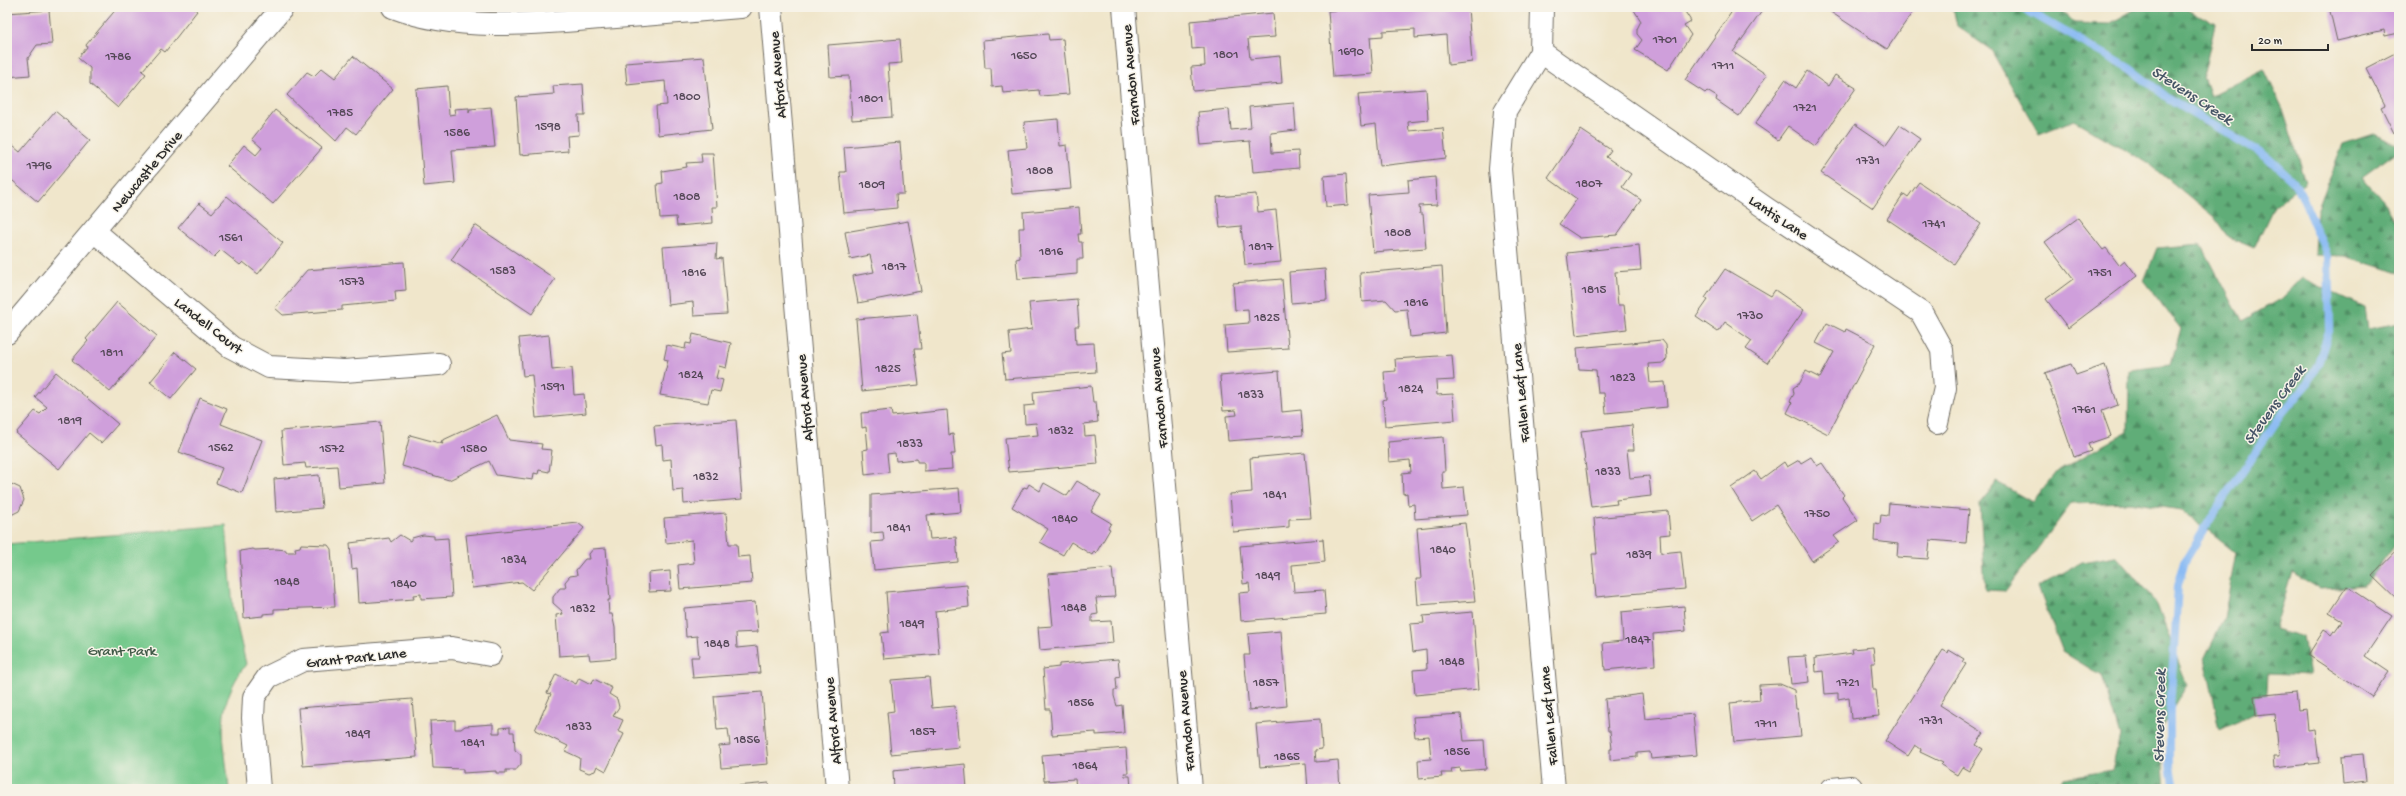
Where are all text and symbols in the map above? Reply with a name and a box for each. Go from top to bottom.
street label: Farndon Avenue [1119,24,1145,127]
scale bar [2252,26,2328,52]
street label: Alford Avenue [766,30,792,119]
house number: 1701 [1652,33,1677,48]
text: 20 m [2258,35,2283,49]
house number: 1690 [1337,45,1364,60]
house number: 1801 [1212,48,1239,63]
house number: 1650 [1010,49,1038,64]
house number: 1786 [104,50,131,65]
house number: 1711 [1711,59,1734,74]
water label: Stevens Creek [2147,64,2237,131]
house number: 1800 [672,90,701,105]
house number: 1801 [857,92,884,107]
house number: 1721 [1792,101,1817,116]
house number: 1785 [326,106,353,121]
house number: 1598 [534,120,561,135]
house number: 1586 [443,126,470,141]
street label: Newcastle Drive [108,127,187,217]
house number: 1731 [1855,154,1880,169]
house number: 1796 [25,159,52,174]
house number: 1808 [1026,164,1053,179]
house number: 1807 [1575,177,1603,192]
house number: 1809 [858,178,886,193]
house number: 1808 [673,190,700,205]
street label: Lantis Lane [1745,192,1811,245]
house number: 1741 [1921,217,1946,232]
house number: 1808 [1384,226,1411,241]
house number: 1561 [218,231,243,246]
house number: 1817 [1248,240,1274,255]
house number: 1816 [1038,245,1064,260]
house number: 1817 [881,260,907,275]
house number: 1583 [489,264,516,279]
house number: 1816 [681,266,707,281]
house number: 1751 [2087,266,2112,281]
house number: 1573 [338,275,365,290]
house number: 1815 [1581,283,1606,298]
street label: Landell Court [170,294,247,360]
house number: 1816 [1403,296,1429,311]
house number: 1730 [1736,309,1764,324]
house number: 1825 [1253,311,1280,326]
street label: Fallen Leaf Lane [1509,342,1535,444]
house number: 1811 [100,346,123,361]
street label: Farndon Avenue [1147,347,1173,450]
street label: Alford Avenue [793,353,819,442]
water label: Stevens Creek [2241,361,2312,449]
house number: 1825 [874,362,901,377]
house number: 1824 [678,368,703,383]
house number: 1823 [1609,371,1636,386]
house number: 1591 [540,380,565,395]
house number: 1824 [1398,382,1423,397]
house number: 1833 [1237,388,1264,403]
house number: 1761 [2071,403,2096,418]
house number: 1819 [57,414,83,429]
house number: 1832 [1047,424,1074,439]
house number: 1833 [896,437,923,452]
house number: 1562 [207,441,234,456]
house number: 1572 [318,442,345,457]
house number: 1580 [460,442,488,457]
house number: 1833 [1594,465,1621,480]
house number: 1832 [692,470,719,485]
house number: 1841 [1262,488,1287,503]
house number: 1750 [1803,507,1831,522]
house number: 1840 [1051,512,1079,527]
house number: 1841 [886,521,911,536]
house number: 1840 [1429,543,1457,558]
house number: 1839 [1625,548,1652,563]
house number: 1834 [500,553,527,568]
house number: 1849 [1254,569,1281,584]
house number: 1848 [273,575,300,590]
house number: 1840 [390,577,418,592]
house number: 1848 [1060,601,1087,616]
house number: 1832 [569,602,596,617]
house number: 1849 [898,617,925,632]
house number: 1847 [1624,633,1652,648]
house number: 1848 [703,637,730,652]
park label: Grant Park [88,643,158,661]
street label: Grant Park Lane [305,645,408,673]
house number: 1848 [1438,655,1465,670]
street label: Fallen Leaf Lane [1537,665,1563,767]
water label: Stevens Creek [2151,668,2172,763]
street label: Farndon Avenue [1174,670,1200,773]
street label: Alford Avenue [821,676,847,765]
house number: 1857 [1252,676,1280,691]
house number: 1721 [1835,676,1860,691]
house number: 1856 [1067,696,1094,711]
house number: 1731 [1918,714,1943,729]
house number: 1711 [1754,717,1777,732]
house number: 1833 [565,720,592,735]
house number: 1857 [909,725,937,740]
house number: 1849 [344,727,371,742]
house number: 1856 [733,733,760,748]
house number: 1841 [460,736,485,751]
house number: 1856 [1443,745,1470,760]
house number: 1865 [1273,750,1300,765]
house number: 1864 [1071,759,1098,774]

